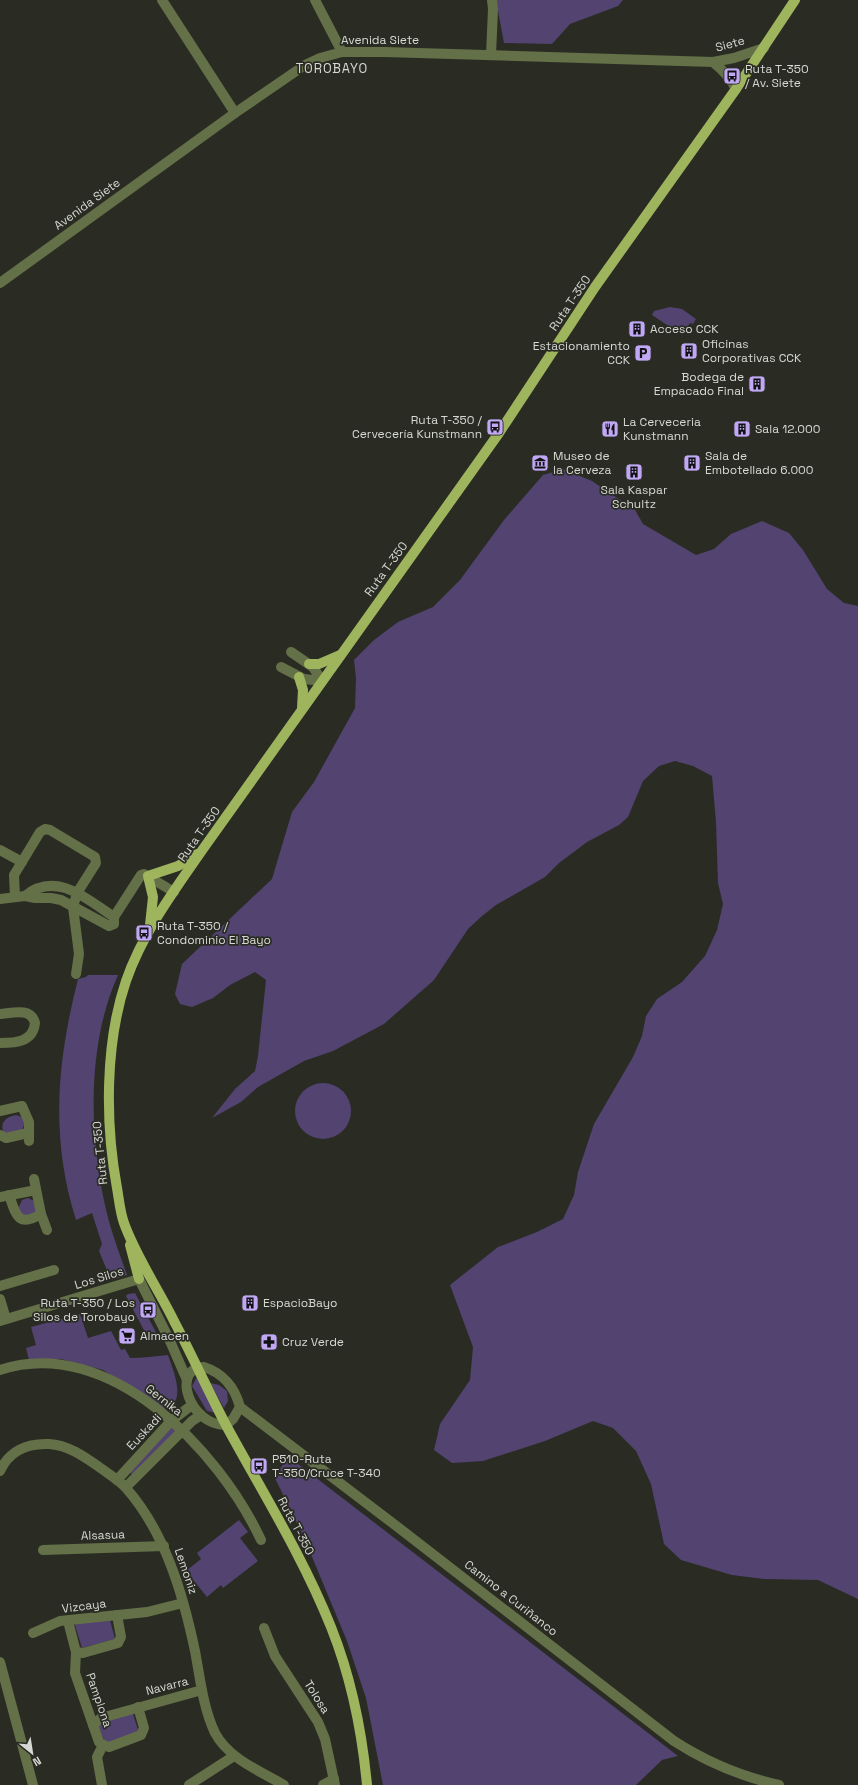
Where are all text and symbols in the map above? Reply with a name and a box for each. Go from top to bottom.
street label: Avenida Siete [341,32,419,48]
street label: Siete [714,32,746,56]
district label: TOROBAYO [296,60,368,77]
place label: Ruta T-350 / Av. Siete [745,61,809,91]
bus stop icon: Ruta T-350 / Av. Siete [722,66,742,86]
street label: Avenida Siete [51,175,123,233]
street label: Ruta T-350 [546,272,594,334]
building icon: Acceso CCK [627,319,647,339]
place label: Acceso CCK [650,321,719,337]
place label: Oficinas Corporativas CCK [702,336,802,366]
place label: Estacionamiento CCK [533,338,631,368]
building icon: Oficinas Corporativas CCK [679,341,699,361]
parking icon: Estacionamiento CCK [633,343,653,363]
place label: Bodega de Empacado Final [654,369,744,399]
building icon: Bodega de Empacado Final [747,374,767,394]
place label: Ruta T-350 / Cervecería Kunstmann [352,412,483,442]
place label: La Cerveceria Kunstmann [623,414,701,444]
bus stop icon: Ruta T-350 / Cervecería Kunstmann [485,417,505,437]
restaurant icon: La Cerveceria Kunstmann [600,419,620,439]
building icon: Sala 12.000 [732,419,752,439]
place label: Sala 12.000 [755,421,820,437]
place label: Museo de la Cerveza [553,448,612,478]
place label: Sala de Embotellado 6.000 [705,448,814,478]
museum icon: Museo de la Cerveza [530,453,550,473]
building icon: Sala de Embotellado 6.000 [682,453,702,473]
building icon: Sala Kaspar Schultz [624,462,644,482]
place label: Sala Kaspar Schultz [601,482,668,512]
street label: Ruta T-350 [361,539,411,599]
street label: Ruta T-350 [174,803,224,865]
place label: Ruta T-350 / Condominio El Bayo [157,918,271,948]
bus stop icon: Ruta T-350 / Condominio El Bayo [134,923,154,943]
street label: Ruta T-350 [89,1120,111,1186]
street label: Los Silos [73,1263,125,1293]
building icon: EspacioBayo [240,1293,260,1313]
place label: Ruta T-350 / Los Silos de Torobayo [33,1295,135,1325]
place label: EspacioBayo [263,1295,338,1311]
bus stop icon: Ruta T-350 / Los Silos de Torobayo [138,1300,158,1320]
supermarket icon: Almacen [117,1326,137,1346]
place label: Almacen [140,1328,189,1344]
pharmacy icon: Cruz Verde [259,1332,279,1352]
place label: Cruz Verde [282,1334,344,1350]
street label: Gernika [142,1380,186,1420]
street label: Euskadi [123,1410,165,1454]
place label: P510-Ruta T-350/Cruce T-340 [272,1451,381,1481]
bus stop icon: P510-Ruta T-350/Cruce T-340 [249,1456,269,1476]
street label: Ruta T-350 [274,1494,318,1558]
street label: Alsasua [81,1526,125,1544]
street label: Lemoniz [171,1546,201,1596]
street label: Camino a Curiñanco [461,1556,561,1640]
street label: Vizcaya [61,1595,107,1617]
street label: Pamplona [82,1671,116,1729]
street label: Navarra [144,1673,190,1699]
street label: Tolosa [300,1677,334,1717]
north arrow [12,1733,52,1773]
text: N [30,1754,44,1770]

